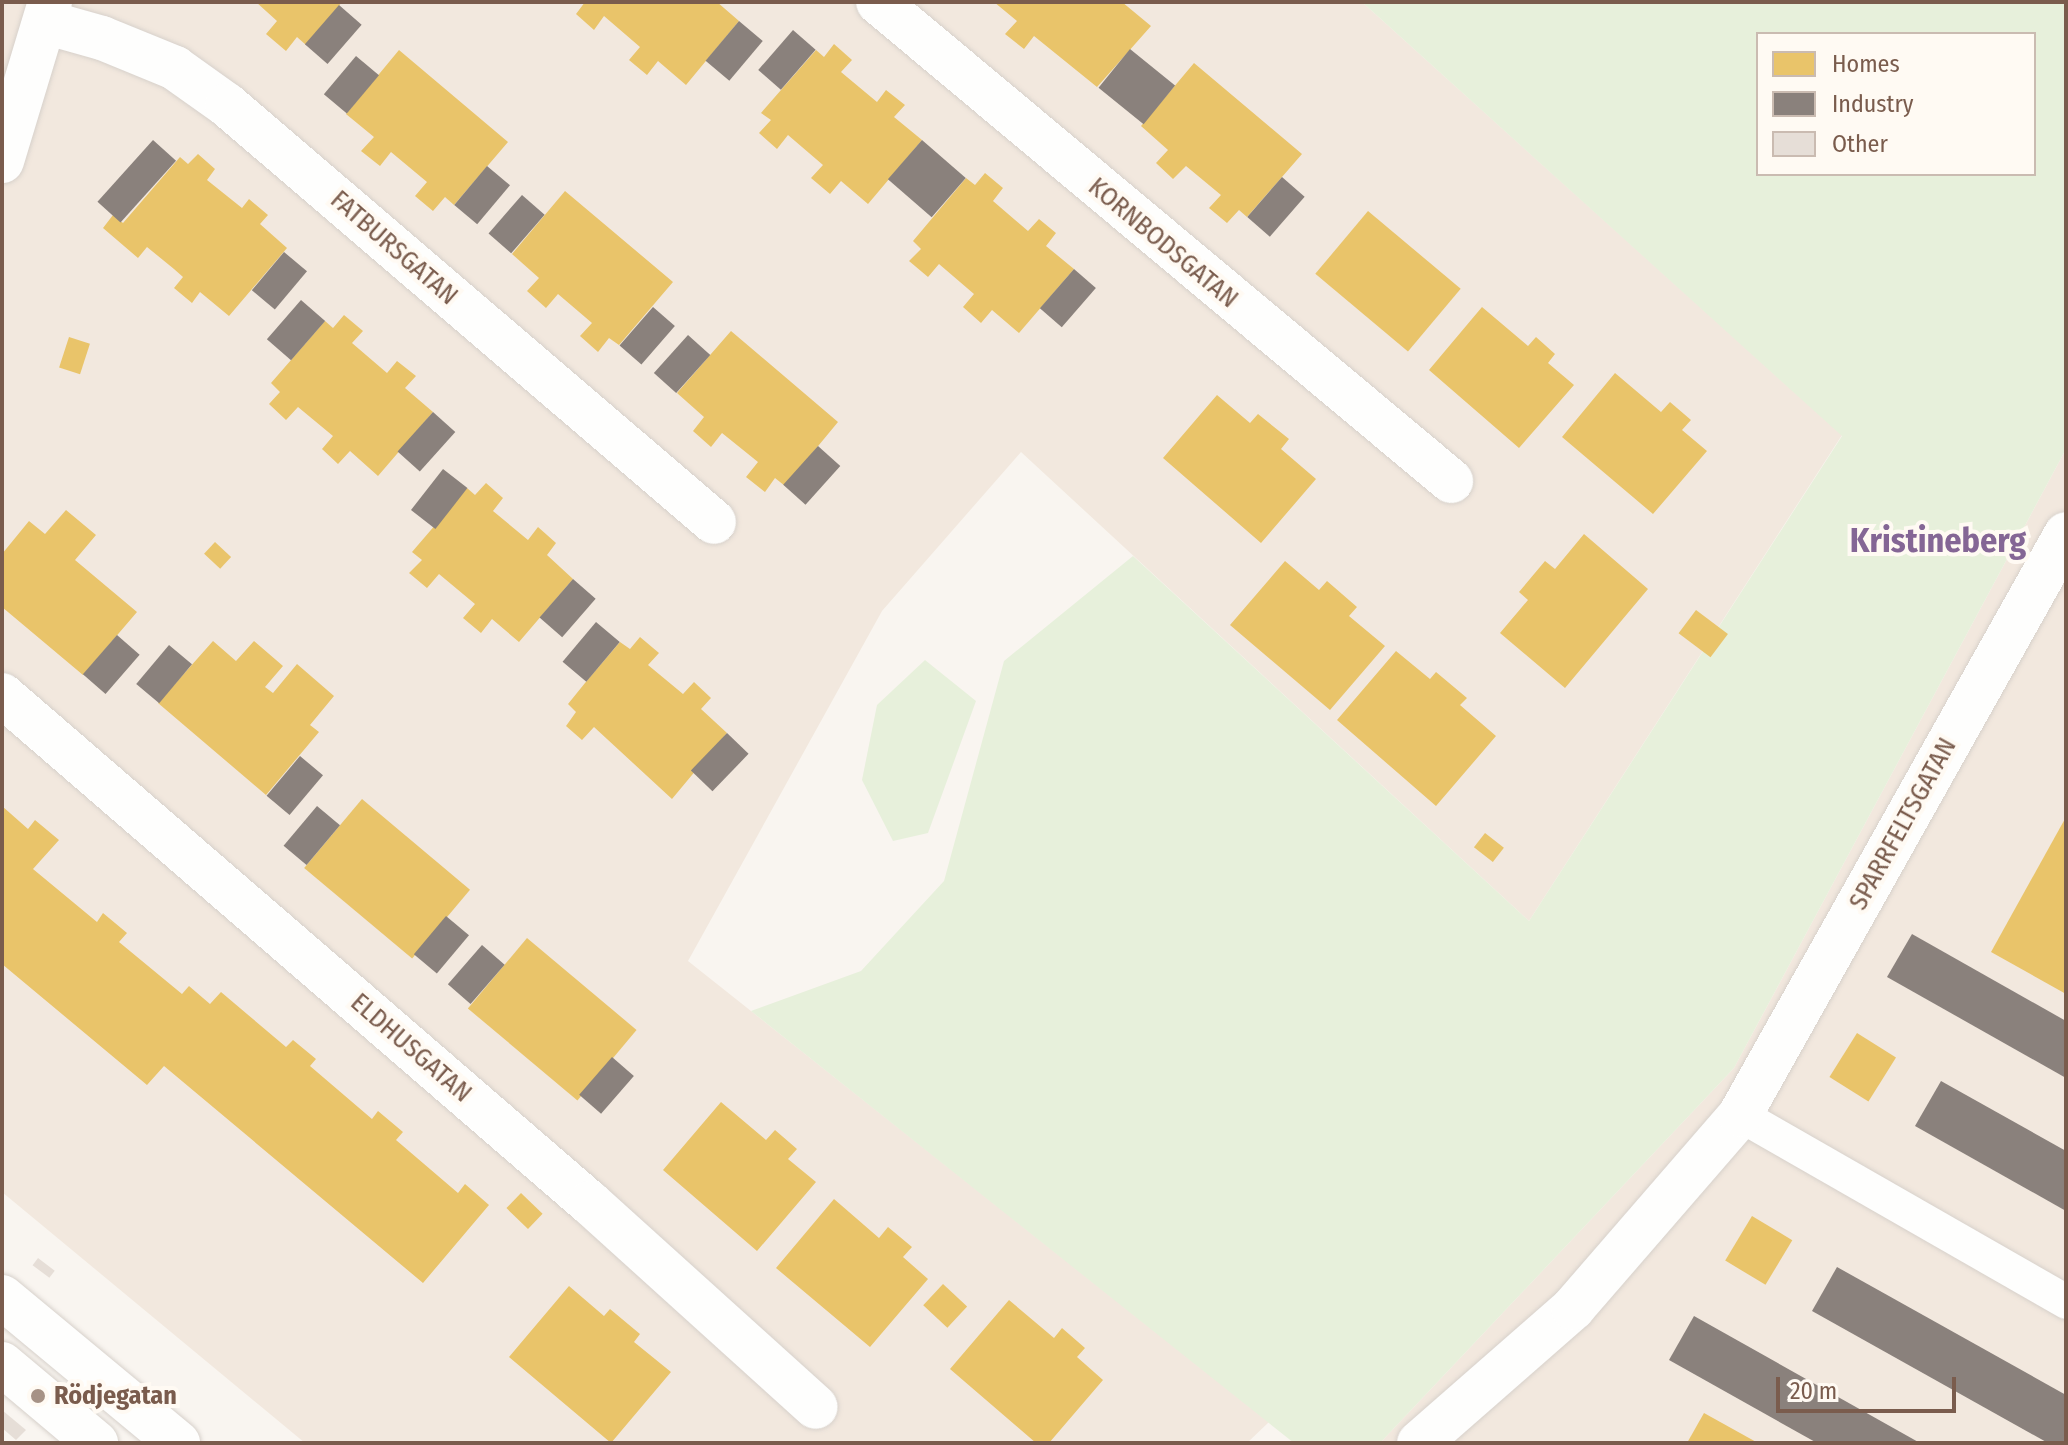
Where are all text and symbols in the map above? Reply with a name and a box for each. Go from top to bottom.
legend [1756,32,2036,176]
text: Homes [1832,50,1900,78]
text: Industry [1832,90,1914,118]
text: Other [1832,130,1888,158]
street label: KORNBODSGATAN [1082,171,1244,315]
street label: FATBURSGATAN [324,184,464,312]
district label: Kristineberg [1850,521,2026,561]
street label: SPARRFELTSGATAN [1843,733,1963,915]
street label: ELDHUSGATAN [344,987,478,1109]
scale bar [1780,1361,1960,1411]
text: 20 m [1790,1377,1837,1405]
place label: Rödjegatan [54,1380,177,1412]
marker: Rödjegatan [29,1387,47,1405]

